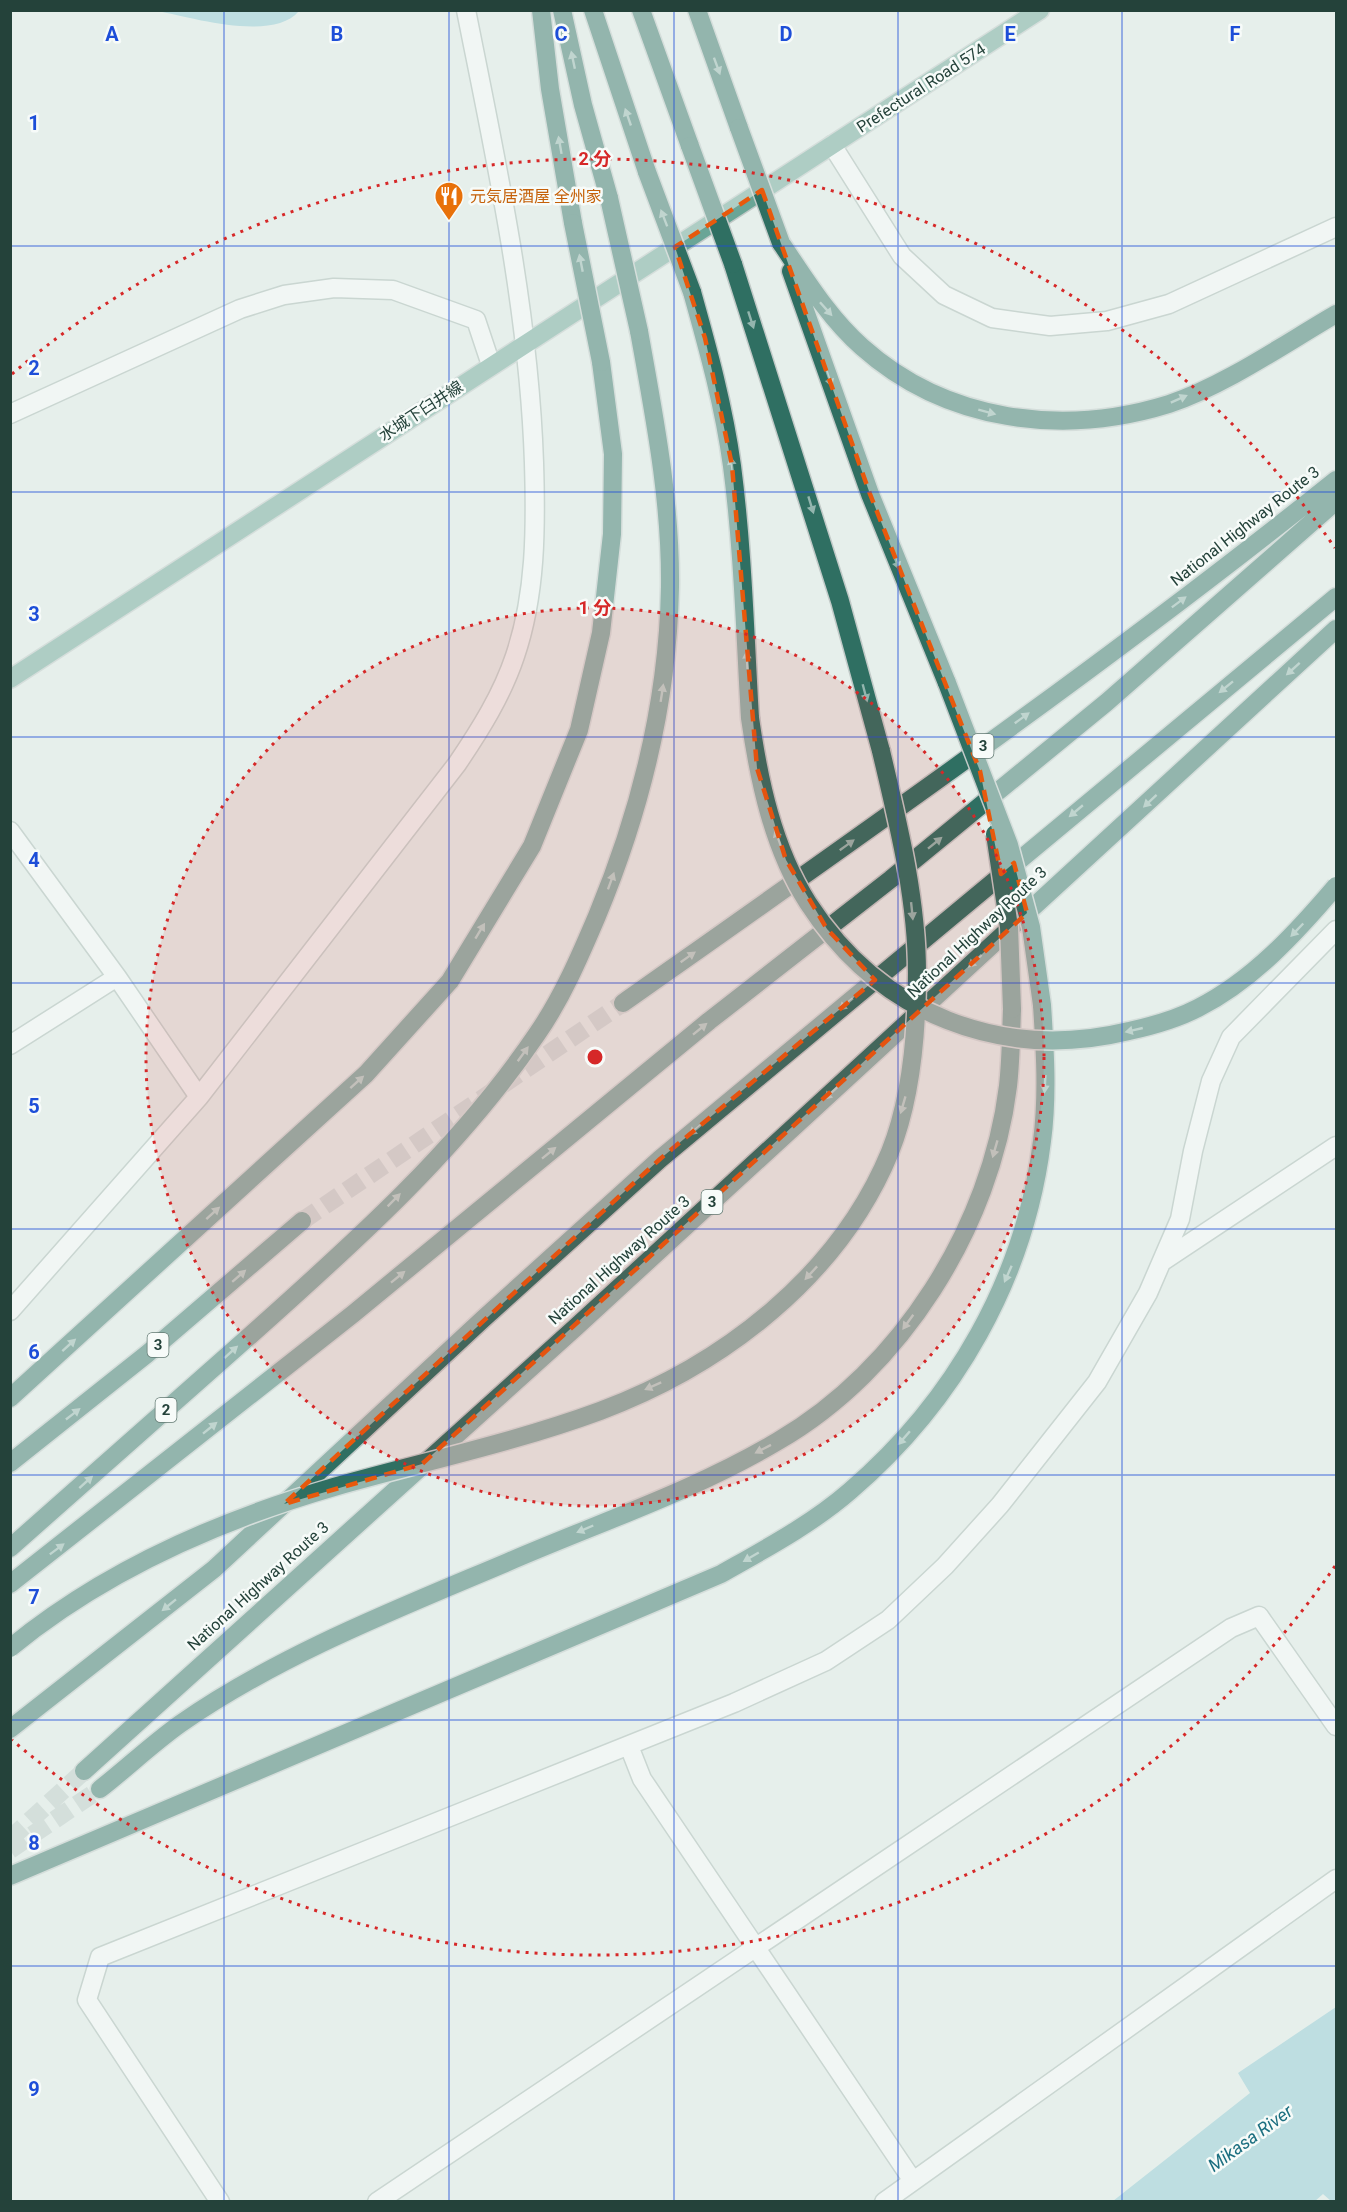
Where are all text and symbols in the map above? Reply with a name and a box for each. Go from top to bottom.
text: A [105,22,119,46]
text: B [331,22,343,46]
text: C [554,22,568,46]
text: D [780,22,793,46]
text: E [1004,22,1016,46]
text: F [1230,22,1241,46]
street label: Prefectural Road 574 [853,39,989,137]
one-way arrow [568,50,578,69]
one-way arrow [712,57,722,75]
one-way arrow [622,108,632,126]
text: 1 [28,111,40,135]
one-way arrow [555,136,564,155]
text: 2 分 [579,148,611,169]
restaurant icon: 元気居酒屋 全州家 [433,180,465,222]
place label: 元気居酒屋 全州家 [470,187,602,206]
one-way arrow [659,208,669,226]
one-way arrow [576,253,585,272]
one-way arrow [819,301,832,316]
one-way arrow [746,311,756,329]
text: 2 [28,356,40,380]
one-way arrow [824,369,834,387]
street label: 水城下臼井線 [376,377,466,445]
one-way arrow [1170,394,1188,404]
one-way arrow [978,408,996,418]
one-way arrow [727,456,736,475]
street label: National Highway Route 3 [1167,462,1323,590]
one-way arrow [806,496,816,514]
one-way arrow [892,552,901,570]
one-way arrow [1171,596,1187,608]
text: 1 分 [579,597,611,618]
text: 3 [28,602,40,626]
one-way arrow [742,650,751,669]
one-way arrow [1286,662,1301,676]
one-way arrow [1219,680,1234,693]
one-way arrow [657,684,666,703]
one-way arrow [861,684,870,702]
one-way arrow [1014,712,1030,724]
road number: 3 [972,734,994,758]
one-way arrow [1143,793,1157,807]
one-way arrow [1068,805,1084,818]
one-way arrow [773,829,783,847]
one-way arrow [927,837,943,850]
one-way arrow [839,839,855,851]
text: 4 [28,848,40,872]
street label: National Highway Route 3 [903,862,1051,1002]
one-way arrow [606,872,616,890]
one-way arrow [907,901,917,920]
one-way arrow [1290,922,1304,937]
one-way arrow [474,923,485,939]
one-way arrow [679,951,695,963]
one-way arrow [968,954,983,967]
one-way arrow [839,997,854,1010]
one-way arrow [692,1024,707,1036]
one-way arrow [1125,1026,1143,1036]
one-way arrow [517,1047,529,1063]
centre of rings [585,1047,605,1067]
one-way arrow [1041,1075,1050,1094]
one-way arrow [349,1076,364,1089]
one-way arrow [824,1085,838,1099]
text: 5 [28,1094,40,1118]
one-way arrow [898,1096,907,1114]
one-way arrow [689,1122,704,1135]
one-way arrow [990,1141,999,1159]
one-way arrow [541,1147,556,1160]
road number: 3 [702,1190,722,1214]
street label: National Highway Route 3 [544,1192,694,1328]
one-way arrow [387,1194,401,1208]
one-way arrow [205,1207,220,1220]
one-way arrow [804,1266,818,1281]
one-way arrow [1003,1266,1013,1284]
one-way arrow [231,1269,247,1282]
one-way arrow [390,1270,406,1283]
one-way arrow [903,1315,915,1330]
road number: 3 [148,1333,168,1357]
one-way arrow [61,1339,76,1352]
text: 6 [28,1340,40,1364]
one-way arrow [223,1346,238,1359]
one-way arrow [645,1382,662,1391]
road number: 2 [156,1398,176,1422]
one-way arrow [65,1408,80,1420]
one-way arrow [202,1421,218,1434]
one-way arrow [898,1430,911,1446]
one-way arrow [754,1445,771,1454]
one-way arrow [78,1475,93,1489]
street label: National Highway Route 3 [183,1518,333,1654]
one-way arrow [576,1525,594,1535]
one-way arrow [49,1542,65,1555]
one-way arrow [742,1552,759,1562]
text: 7 [28,1585,40,1609]
one-way arrow [161,1599,176,1611]
text: 8 [28,1831,40,1855]
text: 9 [28,2077,40,2101]
water label: Mikasa River [1204,2100,1297,2176]

